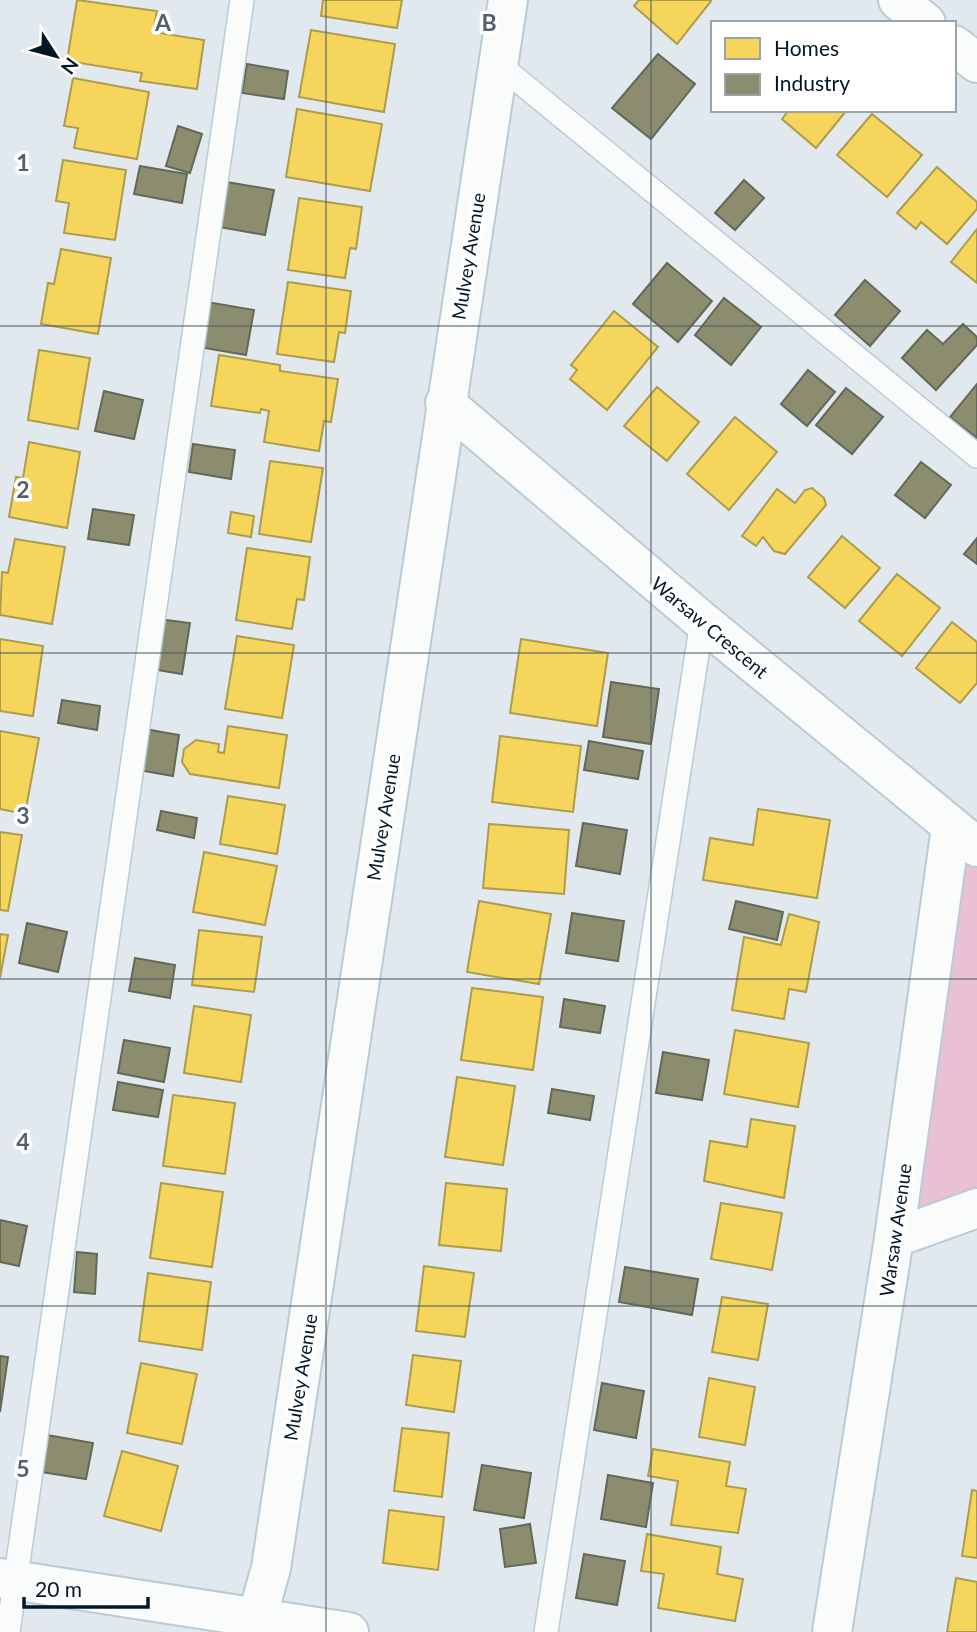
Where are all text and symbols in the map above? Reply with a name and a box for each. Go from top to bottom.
text: A [154,8,172,36]
text: B [481,8,497,36]
north arrow [21,21,91,91]
legend [711,21,956,112]
text: Homes [774,35,839,60]
text: N [57,54,84,79]
text: Industry [774,70,850,95]
text: 1 [16,148,30,176]
street label: Mulvey Avenue [447,191,489,321]
text: 2 [16,475,30,503]
street label: Warsaw Crescent [647,571,773,683]
street label: Mulvey Avenue [362,752,404,882]
text: 3 [16,801,30,829]
text: 4 [16,1127,30,1155]
street label: Warsaw Avenue [874,1162,916,1298]
street label: Mulvey Avenue [279,1312,321,1442]
text: 5 [16,1454,30,1482]
scale bar [24,1566,149,1610]
text: 20 m [35,1576,82,1601]

